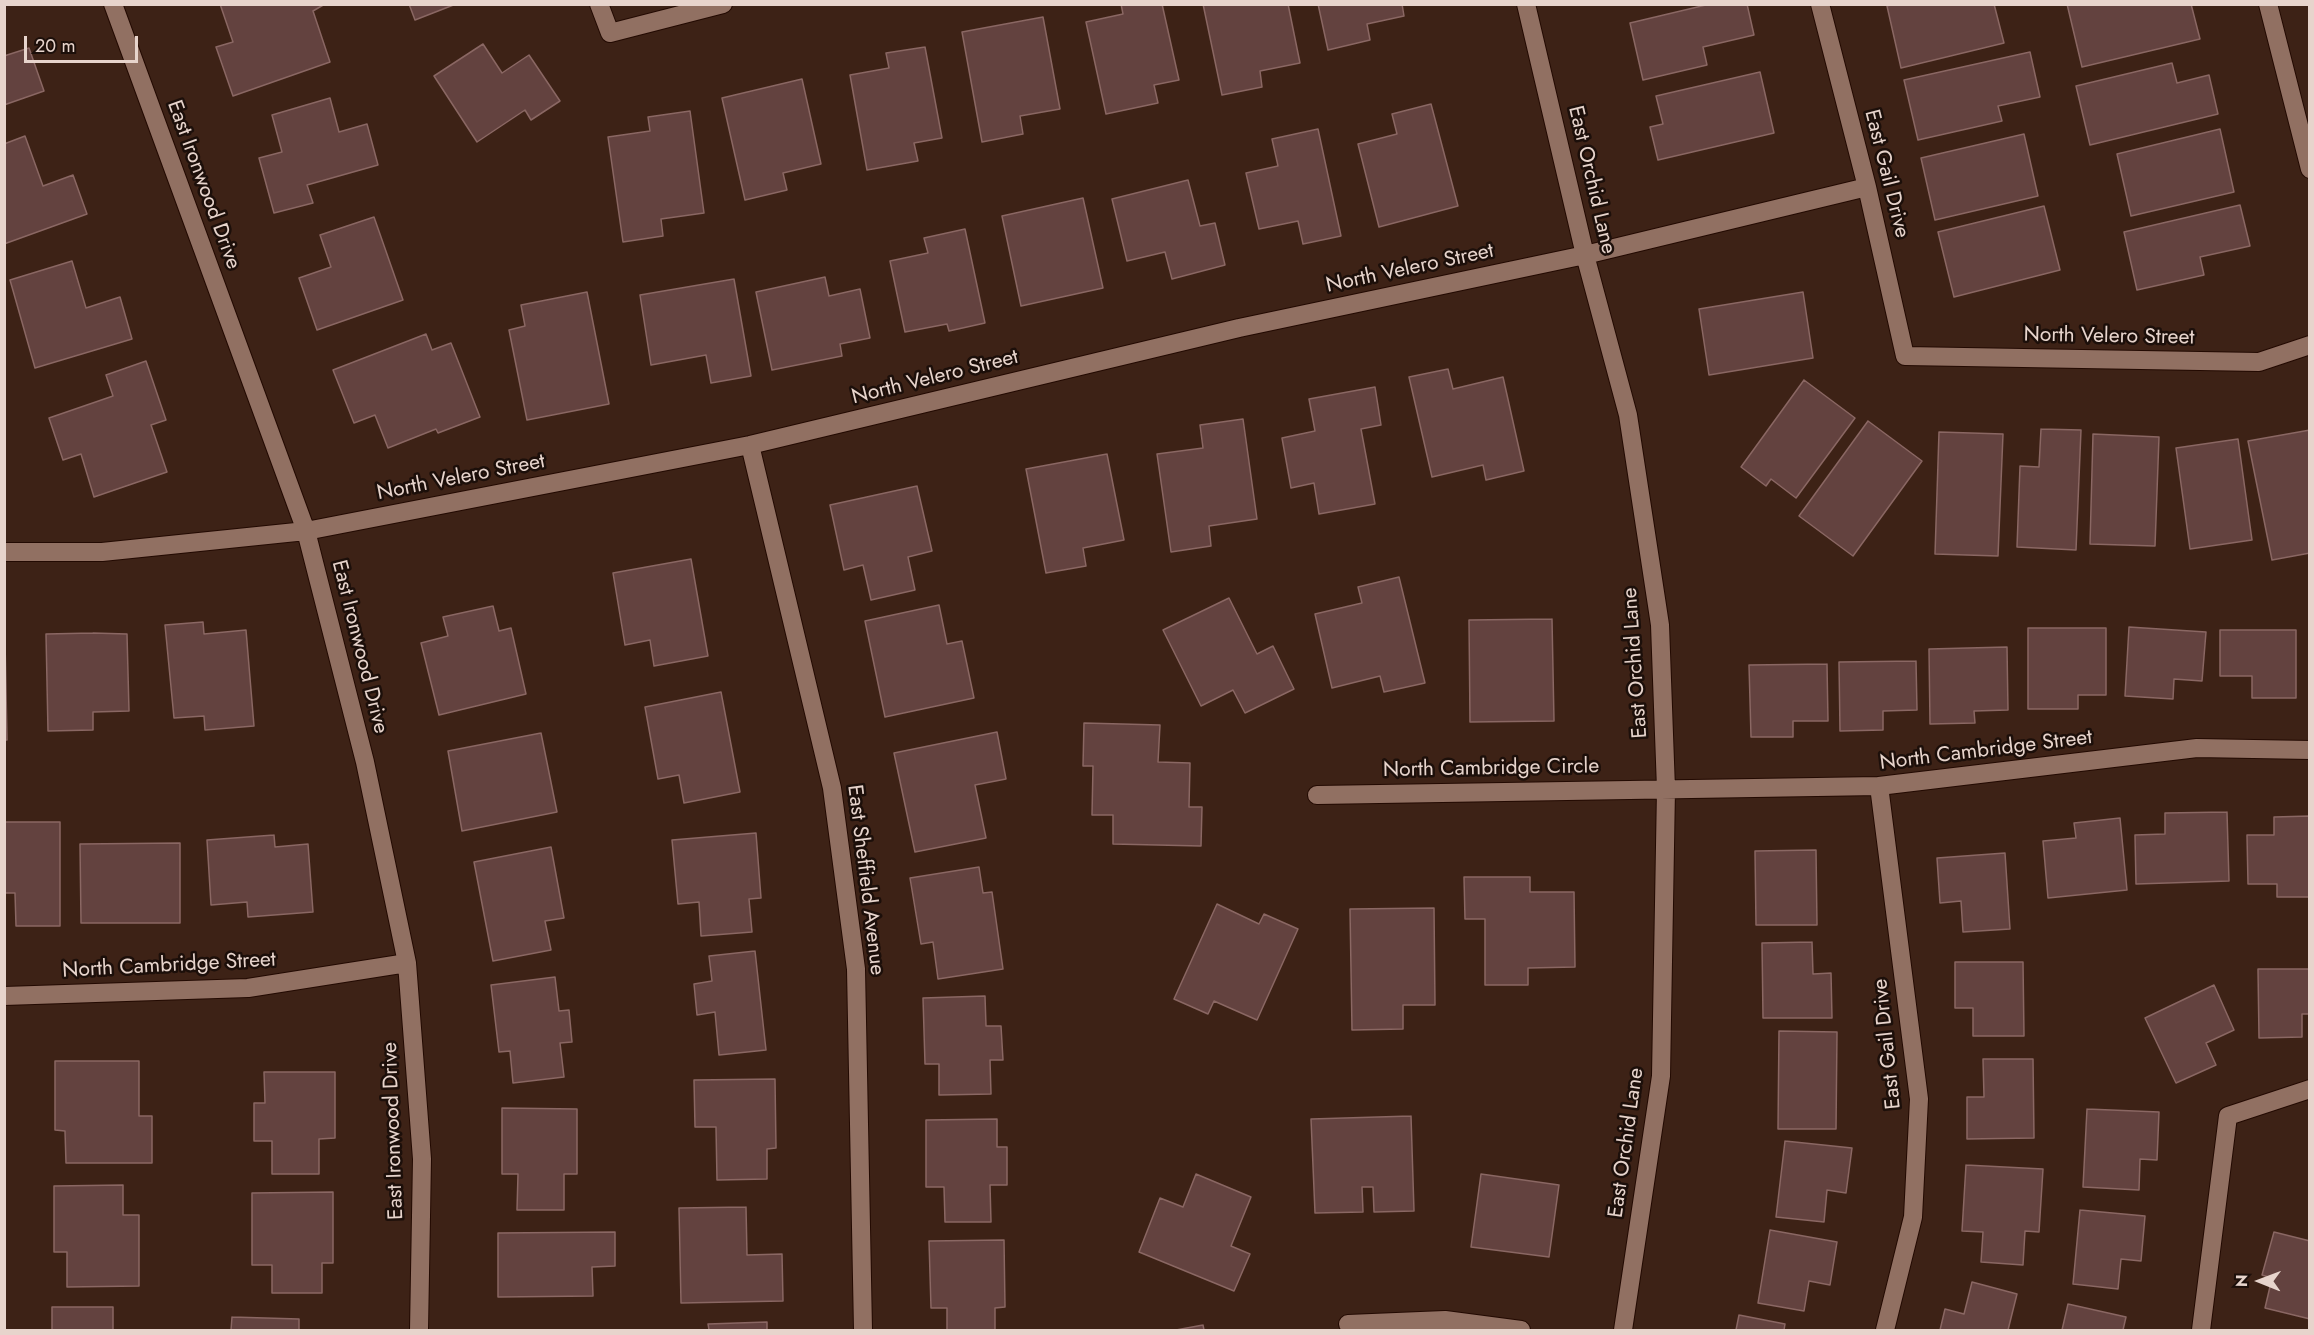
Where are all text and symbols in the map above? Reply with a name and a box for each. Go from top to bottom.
scale bar [27,24,141,62]
text: 20 m [35,33,75,59]
street label: East Ironwood Drive [161,97,245,273]
street label: East Orchid Lane [1562,104,1620,256]
street label: East Gail Drive [1858,107,1914,241]
street label: North Velero Street [1324,239,1496,299]
street label: North Velero Street [2023,323,2195,351]
street label: North Velero Street [849,345,1021,411]
street label: North Velero Street [375,449,547,507]
street label: East Ironwood Drive [325,558,393,736]
street label: East Orchid Lane [1618,587,1654,739]
street label: North Cambridge Street [1878,725,2094,777]
street label: North Cambridge Circle [1383,755,1599,783]
street label: East Sheffield Avenue [841,783,889,977]
street label: North Cambridge Street [62,948,276,984]
street label: East Gail Drive [1869,977,1907,1111]
street label: East Ironwood Drive [378,1042,410,1220]
street label: East Orchid Lane [1604,1066,1650,1220]
north arrow [2230,1251,2290,1311]
text: N [2230,1274,2253,1287]

